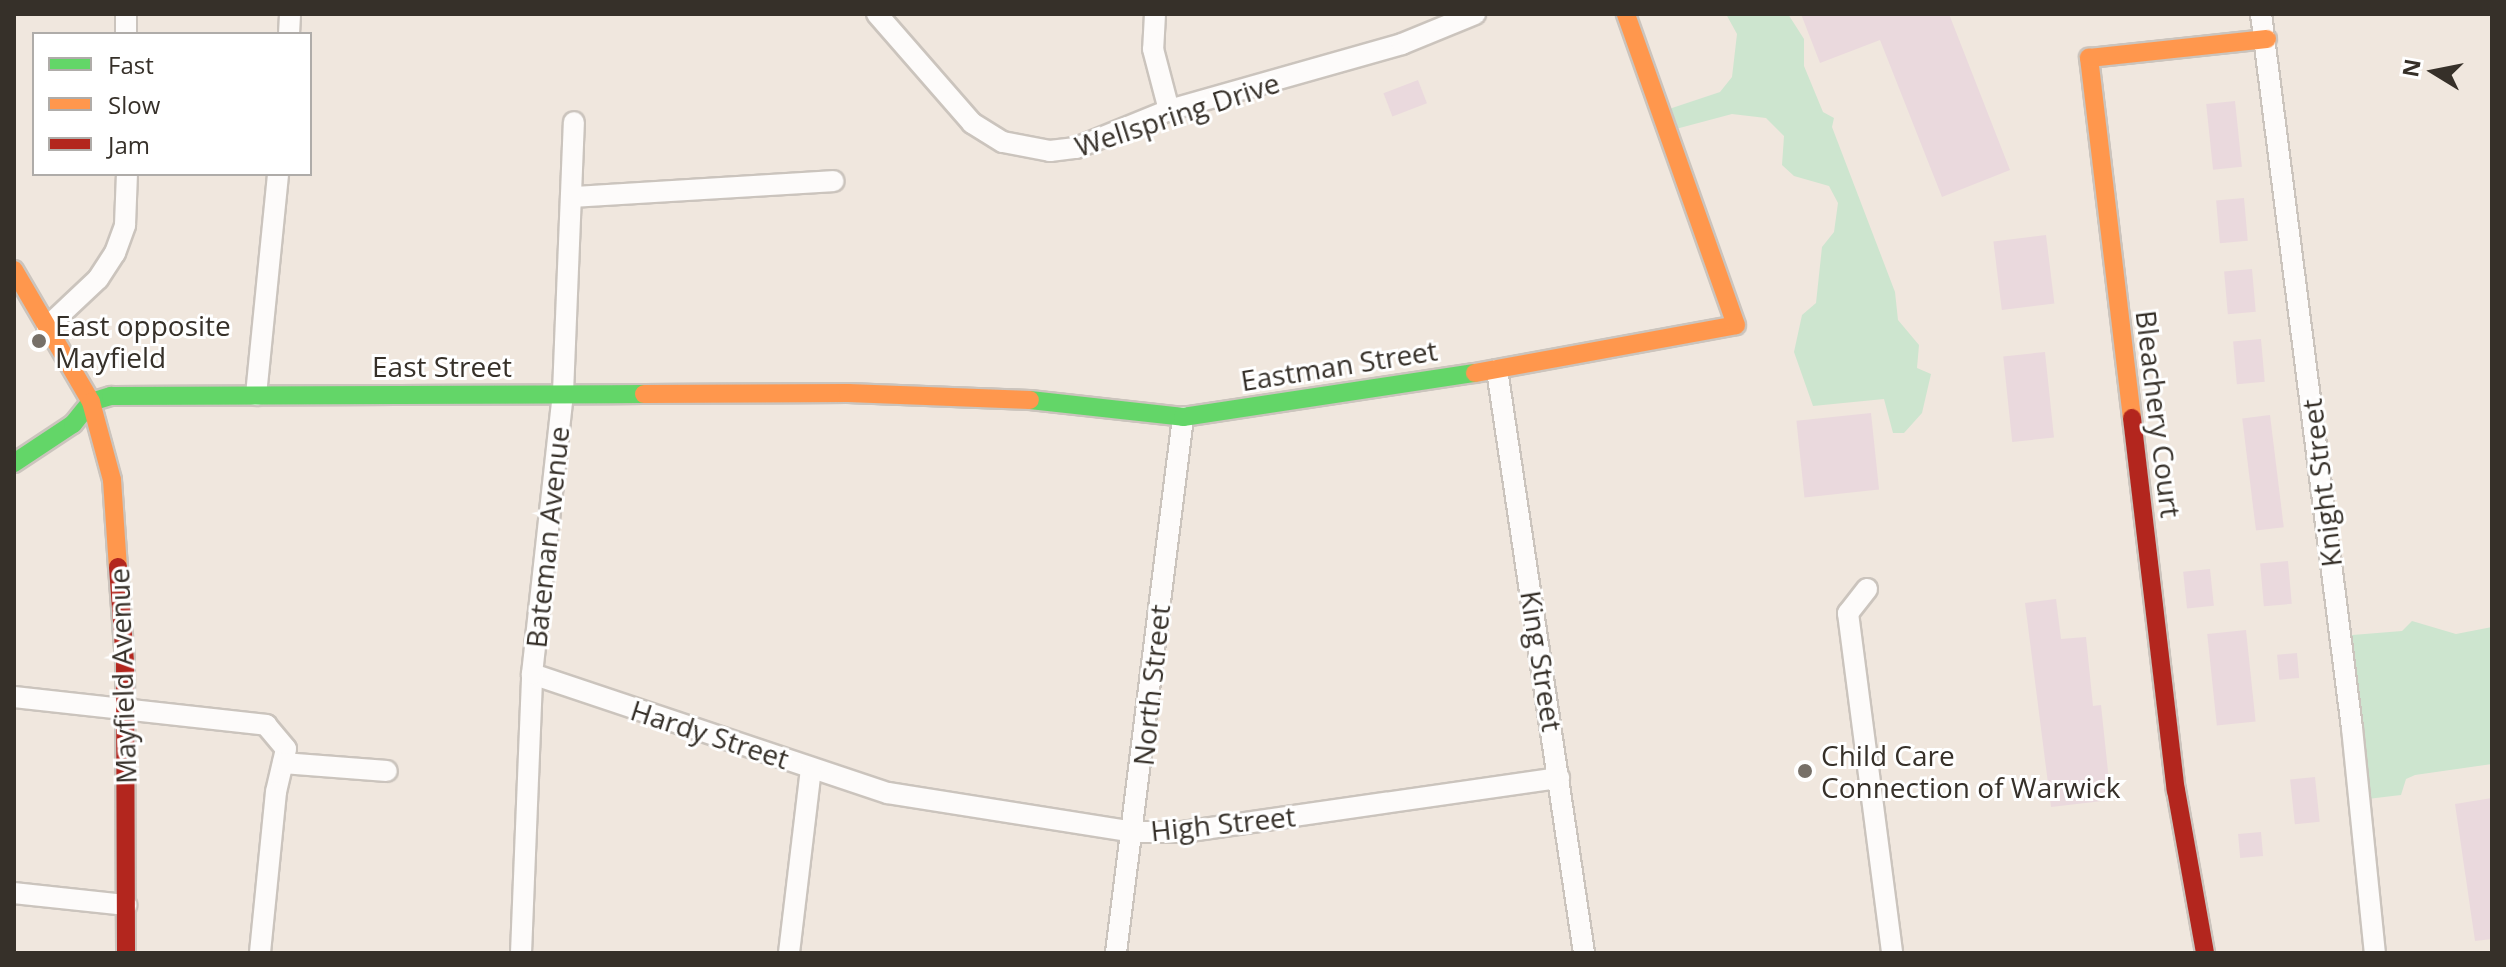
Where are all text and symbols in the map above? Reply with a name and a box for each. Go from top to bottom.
legend [32,32,312,176]
north arrow [2394,32,2474,112]
text: Fast [108,48,154,81]
text: N [2394,56,2427,79]
street label: Wellspring Drive [1071,65,1283,163]
text: Slow [108,88,160,121]
text: Jam [108,128,150,161]
place label: East opposite Mayfield [55,308,231,374]
street label: Bleachery Court [2130,308,2188,520]
marker: East opposite Mayfield [30,332,48,350]
street label: Eastman Street [1238,333,1440,397]
street label: East Street [372,349,512,383]
street label: Knight Street [2294,397,2348,569]
street label: Bateman Avenue [519,424,575,650]
street label: Mayfield Avenue [101,568,143,784]
street label: King Street [1514,588,1570,734]
street label: North Street [1126,603,1176,767]
street label: Hardy Street [627,693,793,775]
place label: Child Care Connection of Warwick [1821,738,2121,804]
marker: Child Care Connection of Warwick [1796,762,1814,780]
street label: High Street [1149,799,1297,847]

